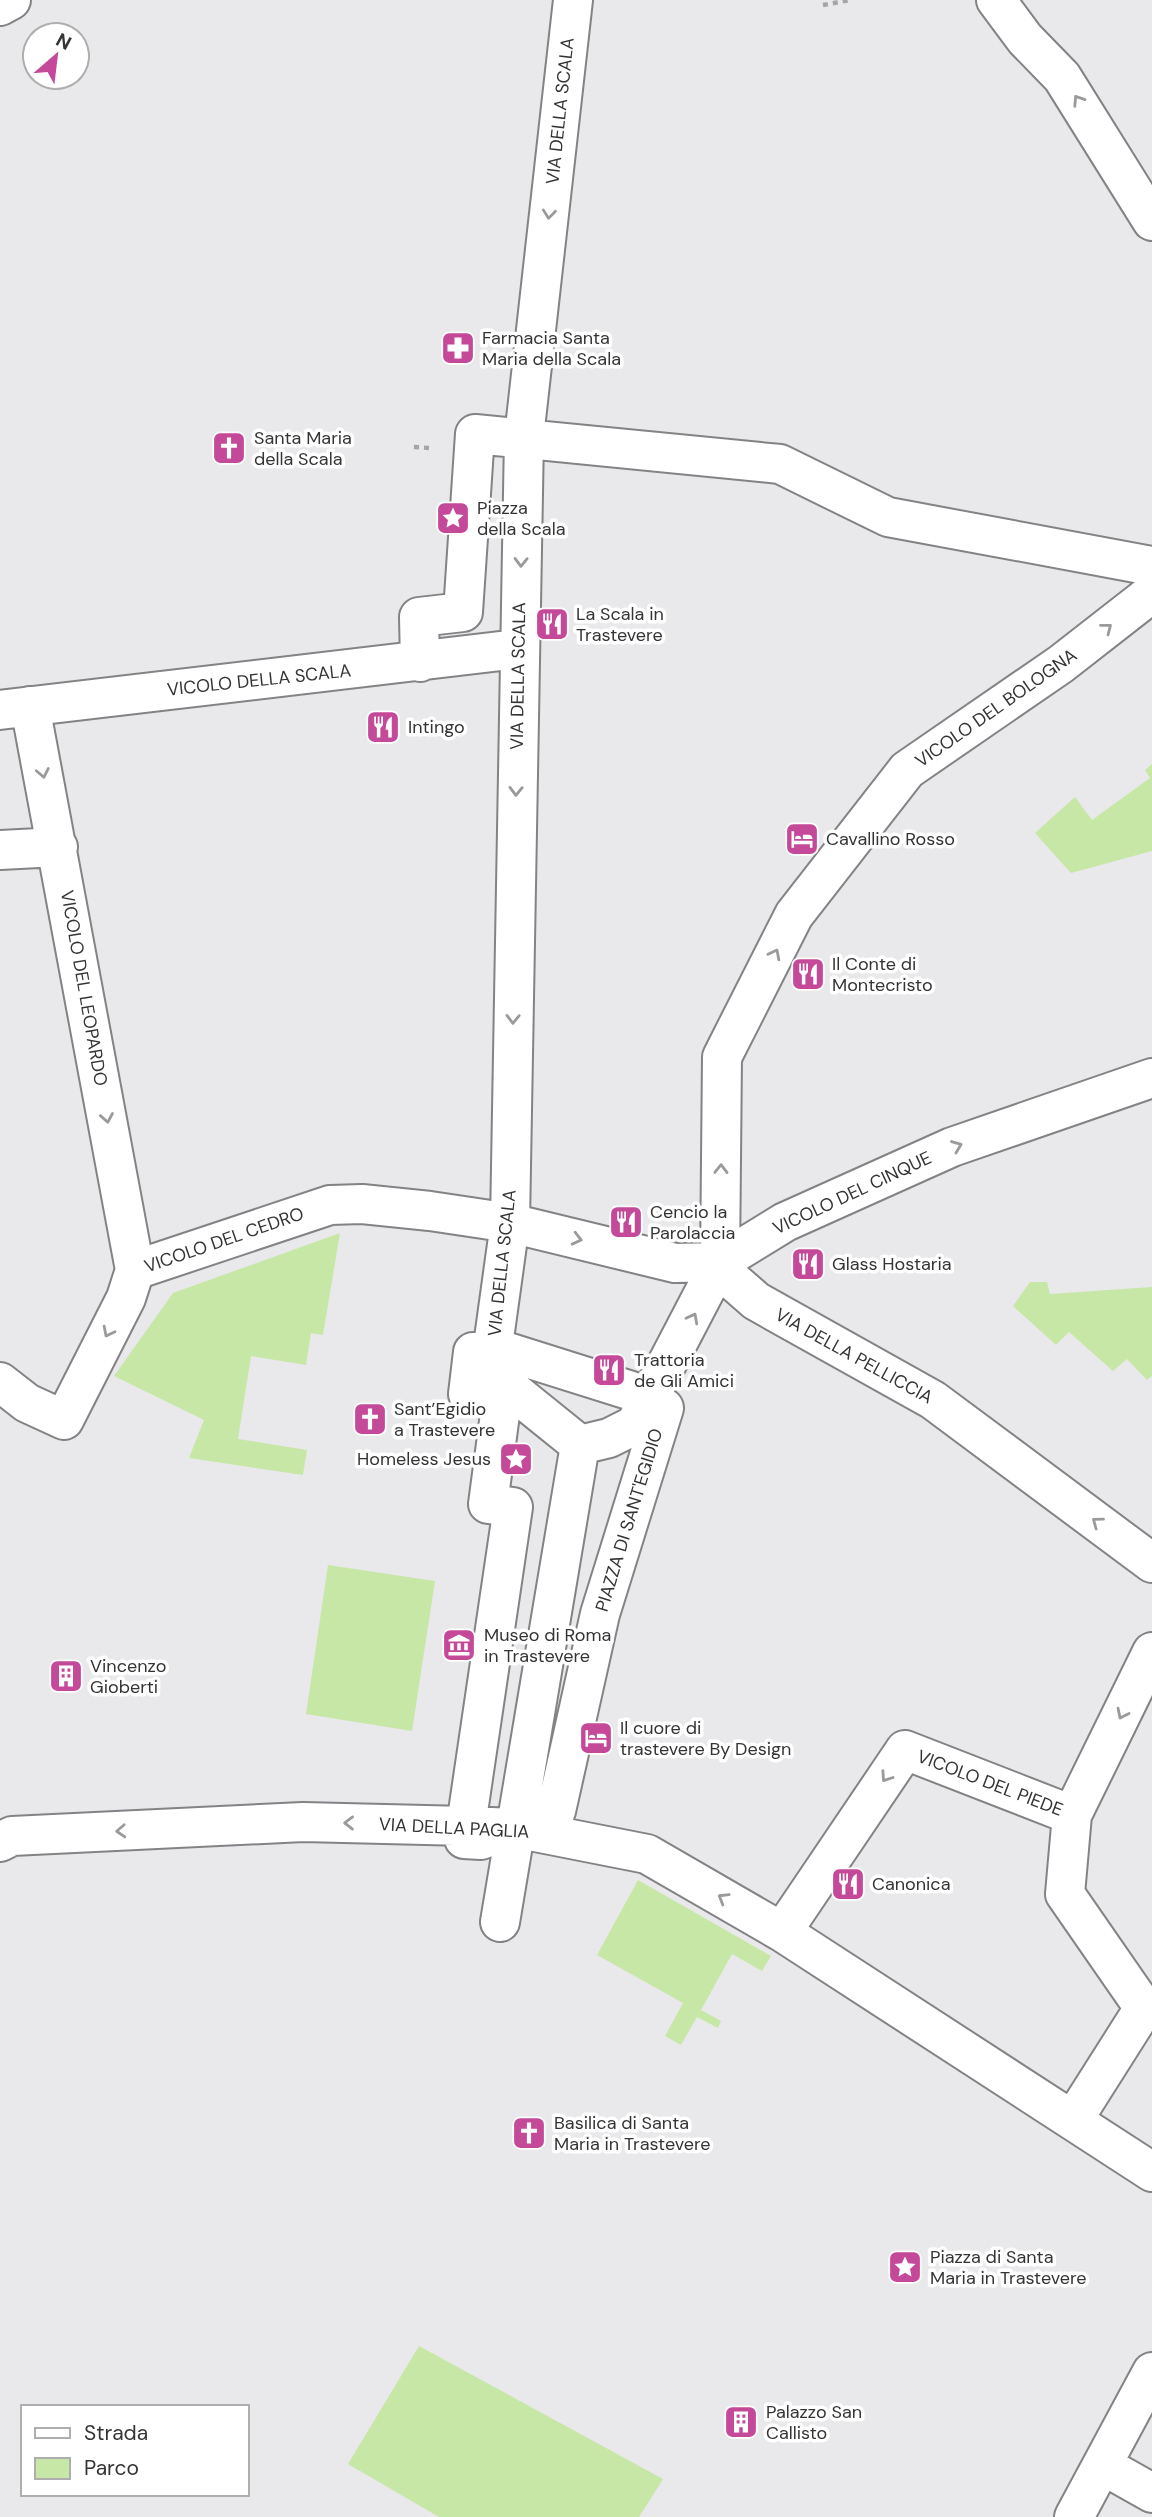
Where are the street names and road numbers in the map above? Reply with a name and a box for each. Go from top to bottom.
street label: VIA DELLA SCALA [540,36,580,186]
street label: VIA DELLA SCALA [505,602,531,750]
street label: VICOLO DEL BOLOGNA [910,643,1082,773]
street label: VICOLO DELLA SCALA [166,658,352,702]
street label: VICOLO DEL LEOPARDO [55,888,113,1088]
street label: VICOLO DEL CINQUE [769,1146,935,1240]
street label: VIA DELLA SCALA [482,1188,522,1338]
street label: VICOLO DEL CEDRO [141,1201,307,1279]
street label: VIA DELLA PELLICCIA [771,1303,937,1409]
street label: PIAZZA DI SANT'EGIDIO [590,1425,668,1615]
street label: VICOLO DEL PIEDE [914,1744,1066,1822]
street label: VIA DELLA PAGLIA [378,1812,530,1844]

